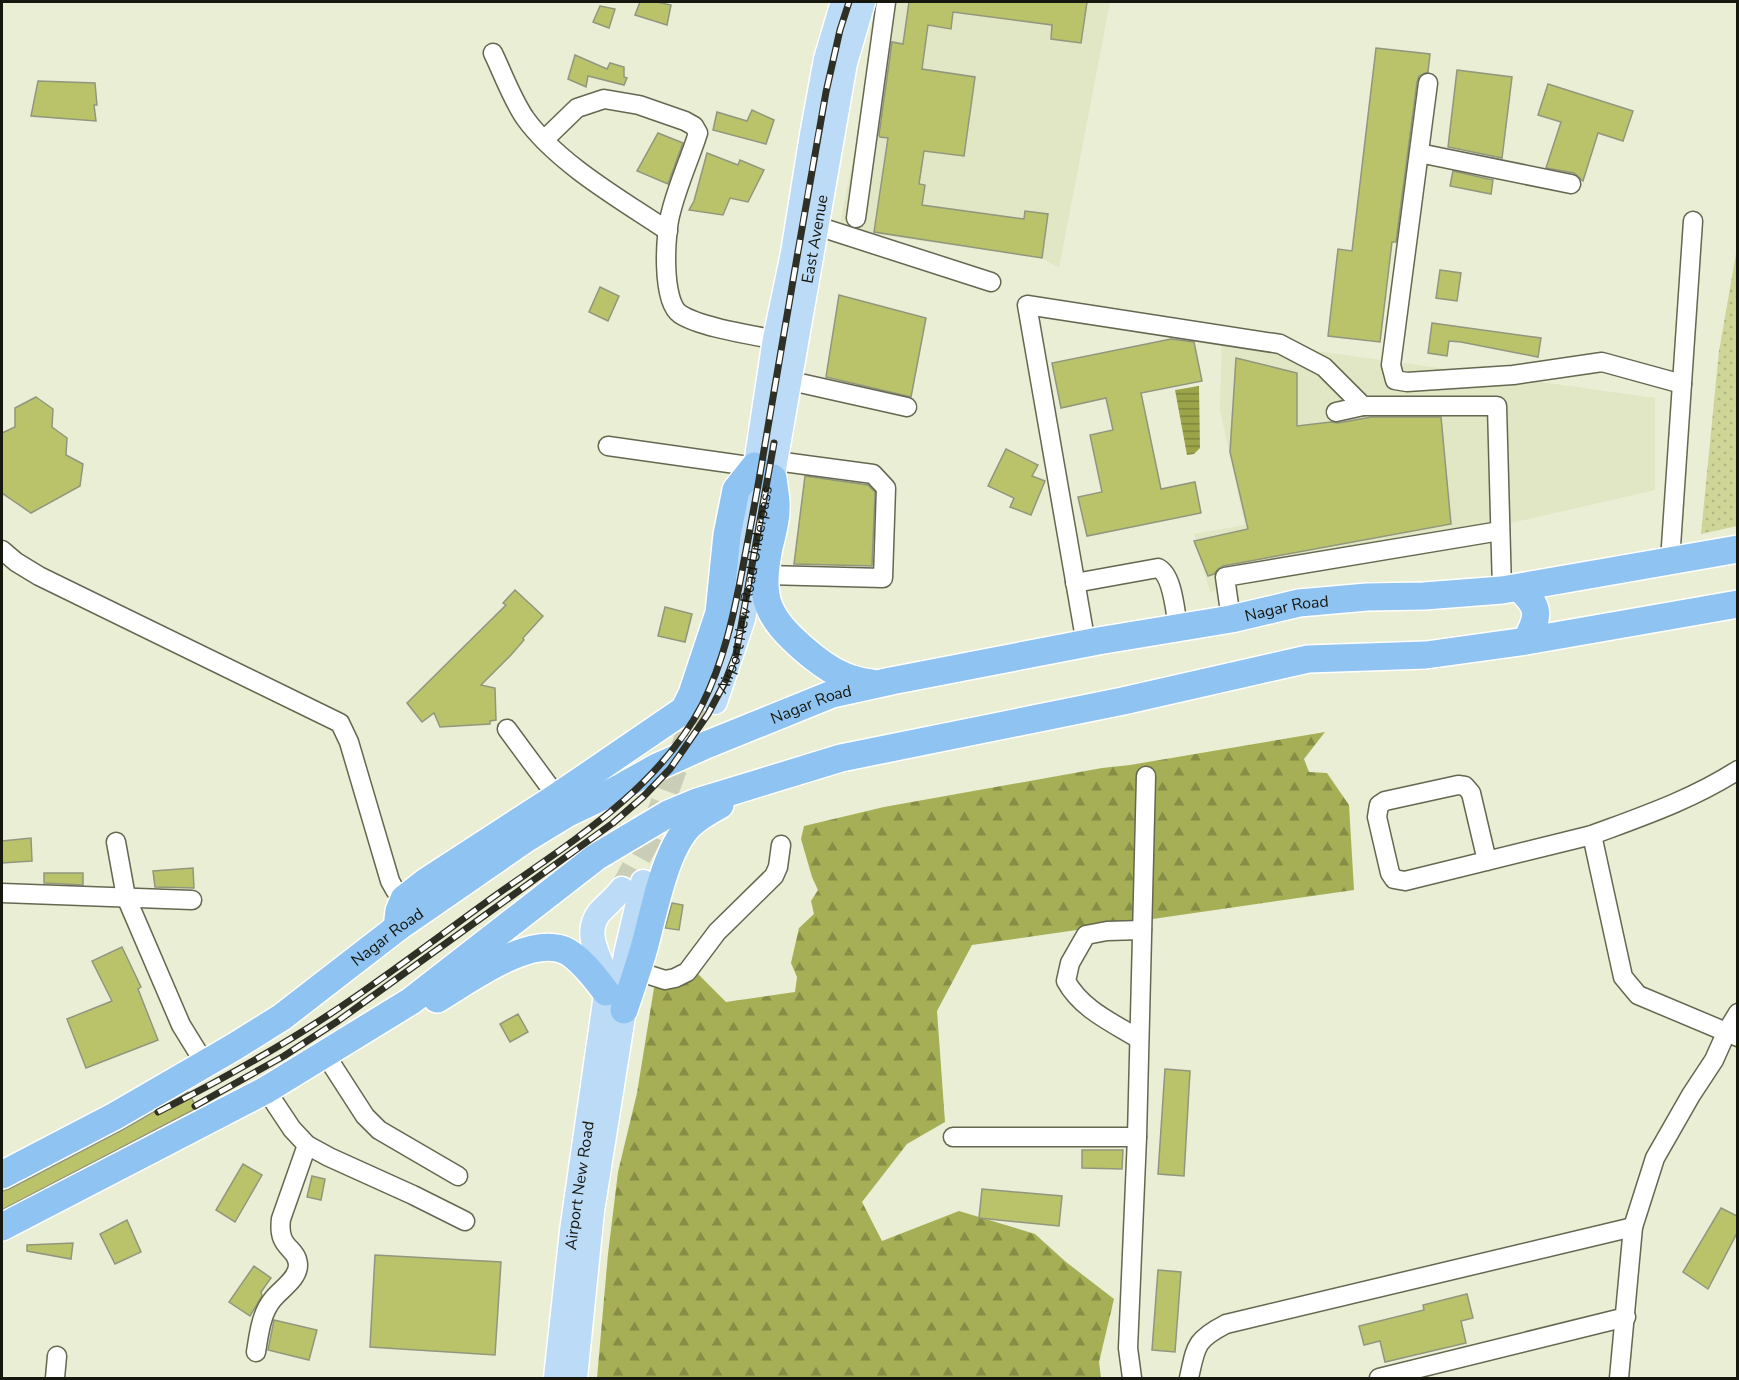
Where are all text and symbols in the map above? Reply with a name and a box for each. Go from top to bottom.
street label: East Avenue [797,193,834,285]
street label: Airport New Road Underpass [711,484,778,697]
street label: Nagar Road [1243,590,1330,627]
street label: Nagar Road [767,680,854,730]
street label: Nagar Road [347,903,428,972]
street label: Airport New Road [560,1119,600,1251]

